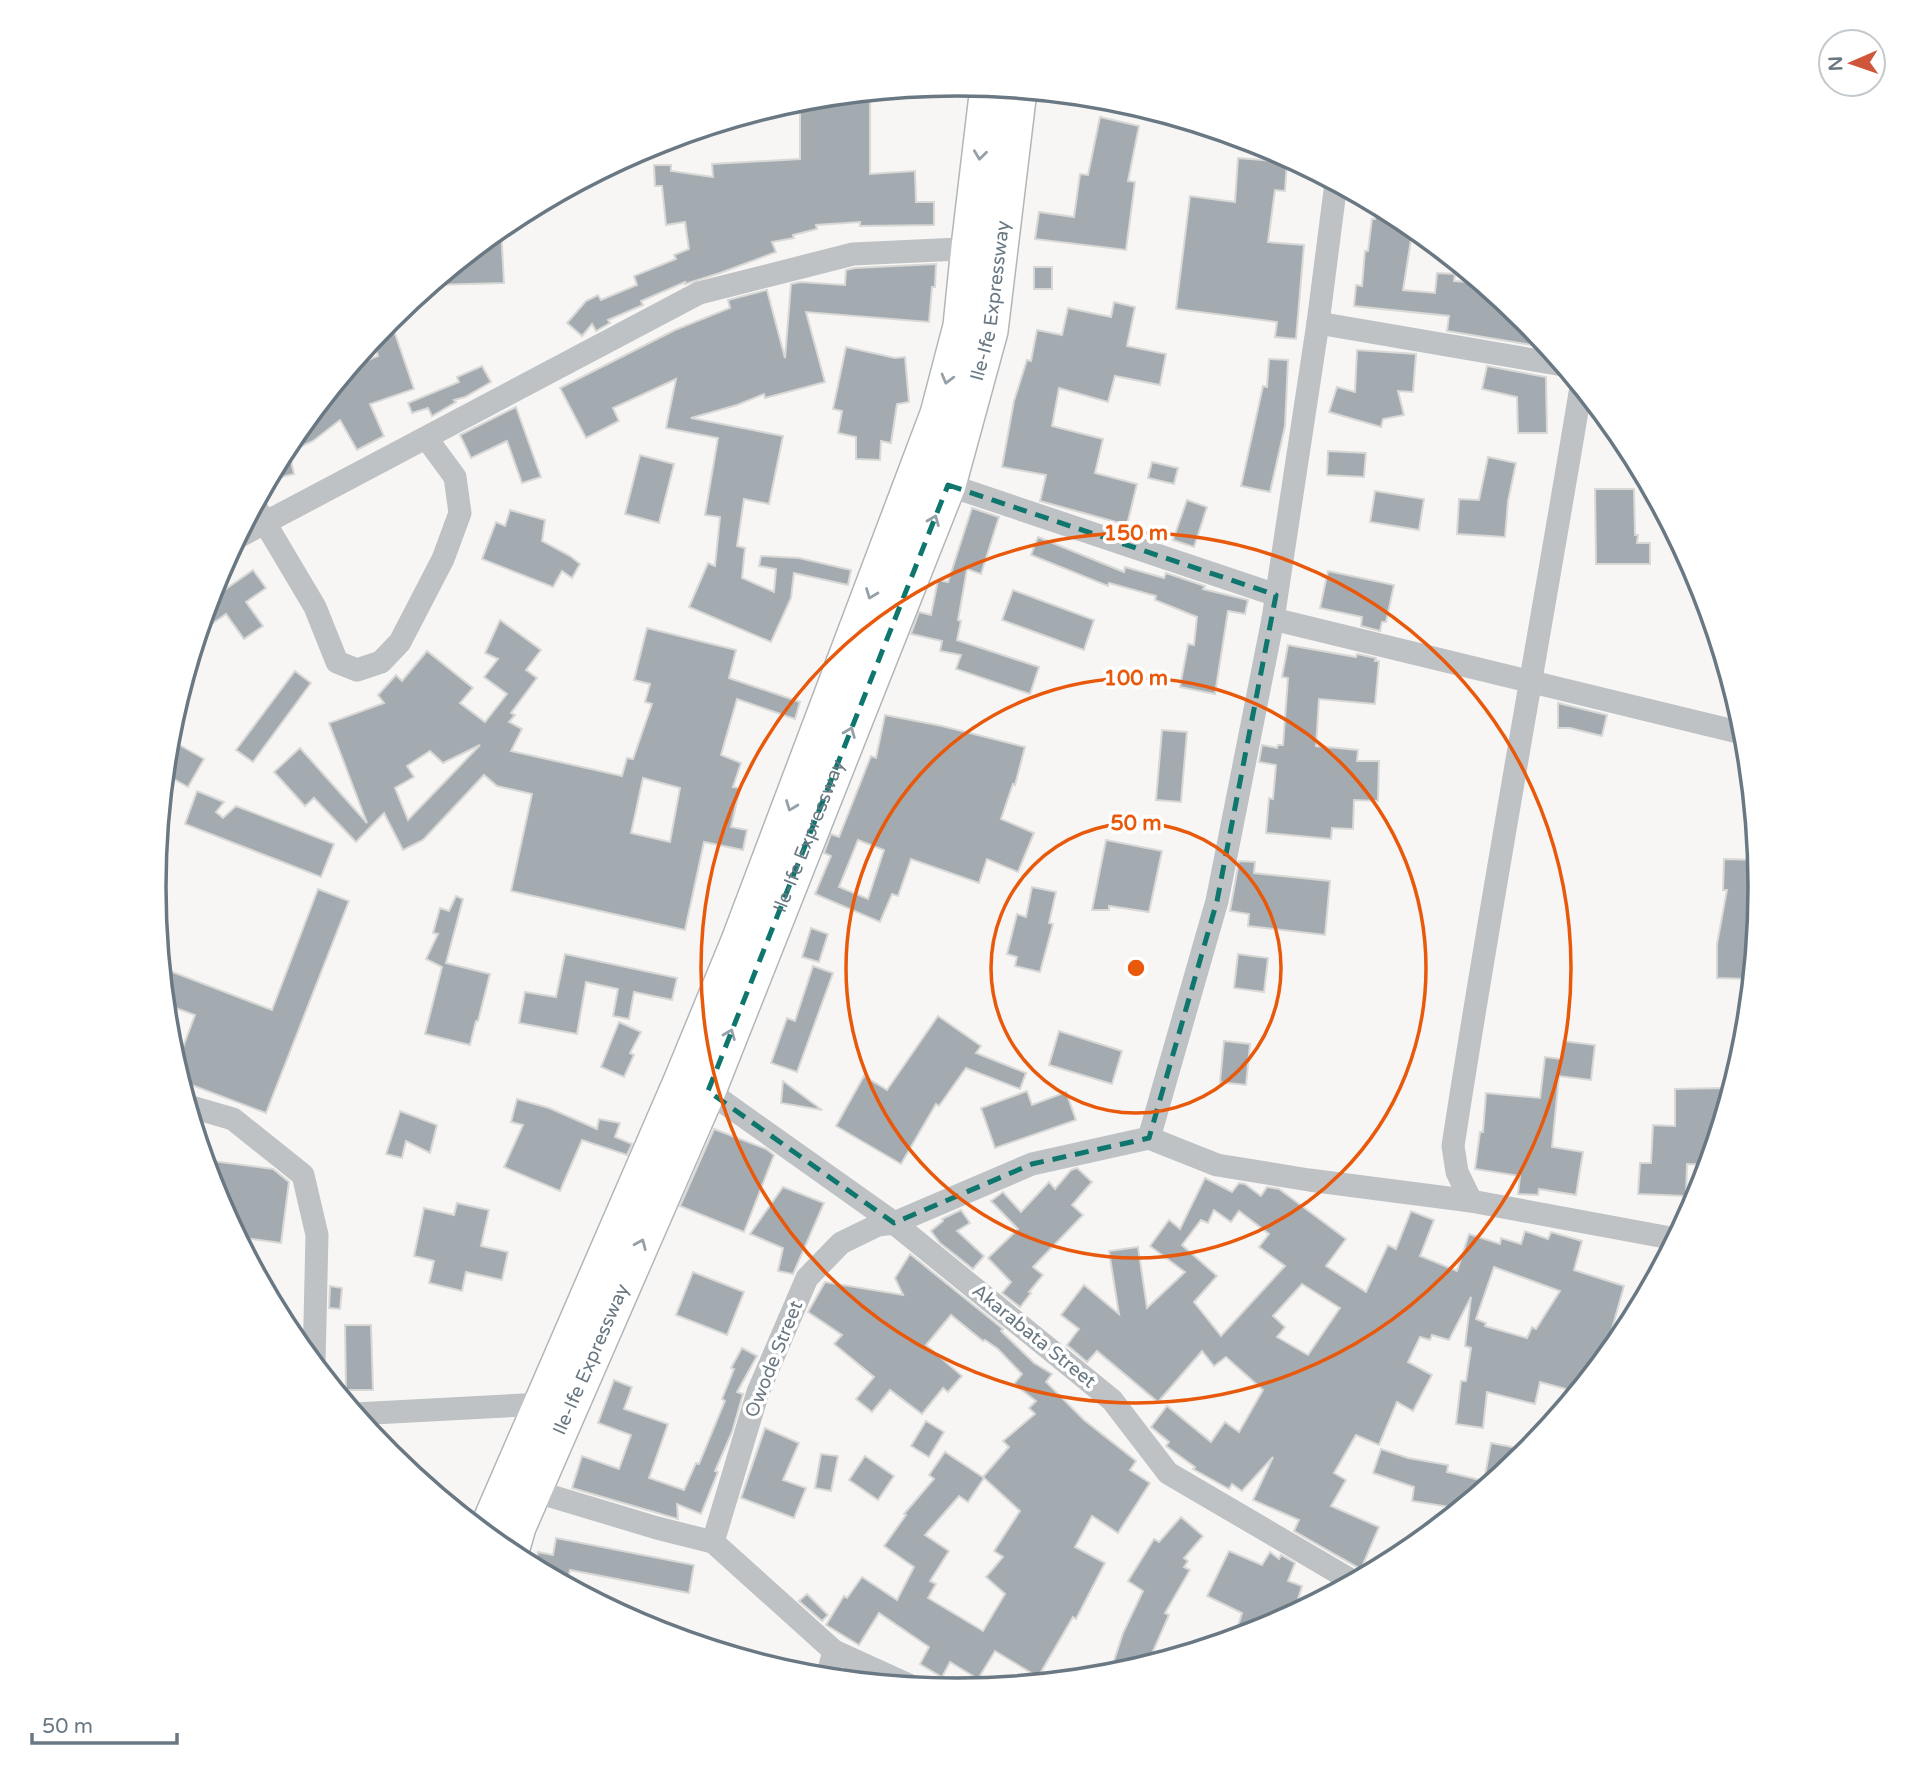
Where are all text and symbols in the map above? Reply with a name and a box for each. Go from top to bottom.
north arrow [1817,28,1887,98]
text: N [1825,56,1847,72]
one-way arrow [973,149,988,161]
street label: Ile-Ife Expressway [966,219,1014,383]
one-way arrow [941,373,955,385]
one-way arrow [926,515,940,527]
text: 150 m [1104,521,1168,546]
one-way arrow [866,587,880,599]
text: 100 m [1104,666,1168,691]
one-way arrow [842,726,856,738]
street label: Ile-Ife Expressway [769,756,849,916]
one-way arrow [785,800,799,812]
text: 50 m [1110,811,1162,836]
centre of rings [1124,956,1148,980]
one-way arrow [722,1029,736,1041]
one-way arrow [633,1239,647,1251]
street label: Akarabata Street [968,1279,1100,1393]
street label: Ile-Ife Expressway [549,1281,634,1438]
street label: Owode Street [741,1297,807,1421]
scale bar [32,1702,177,1746]
text: 50 m [42,1714,93,1739]

